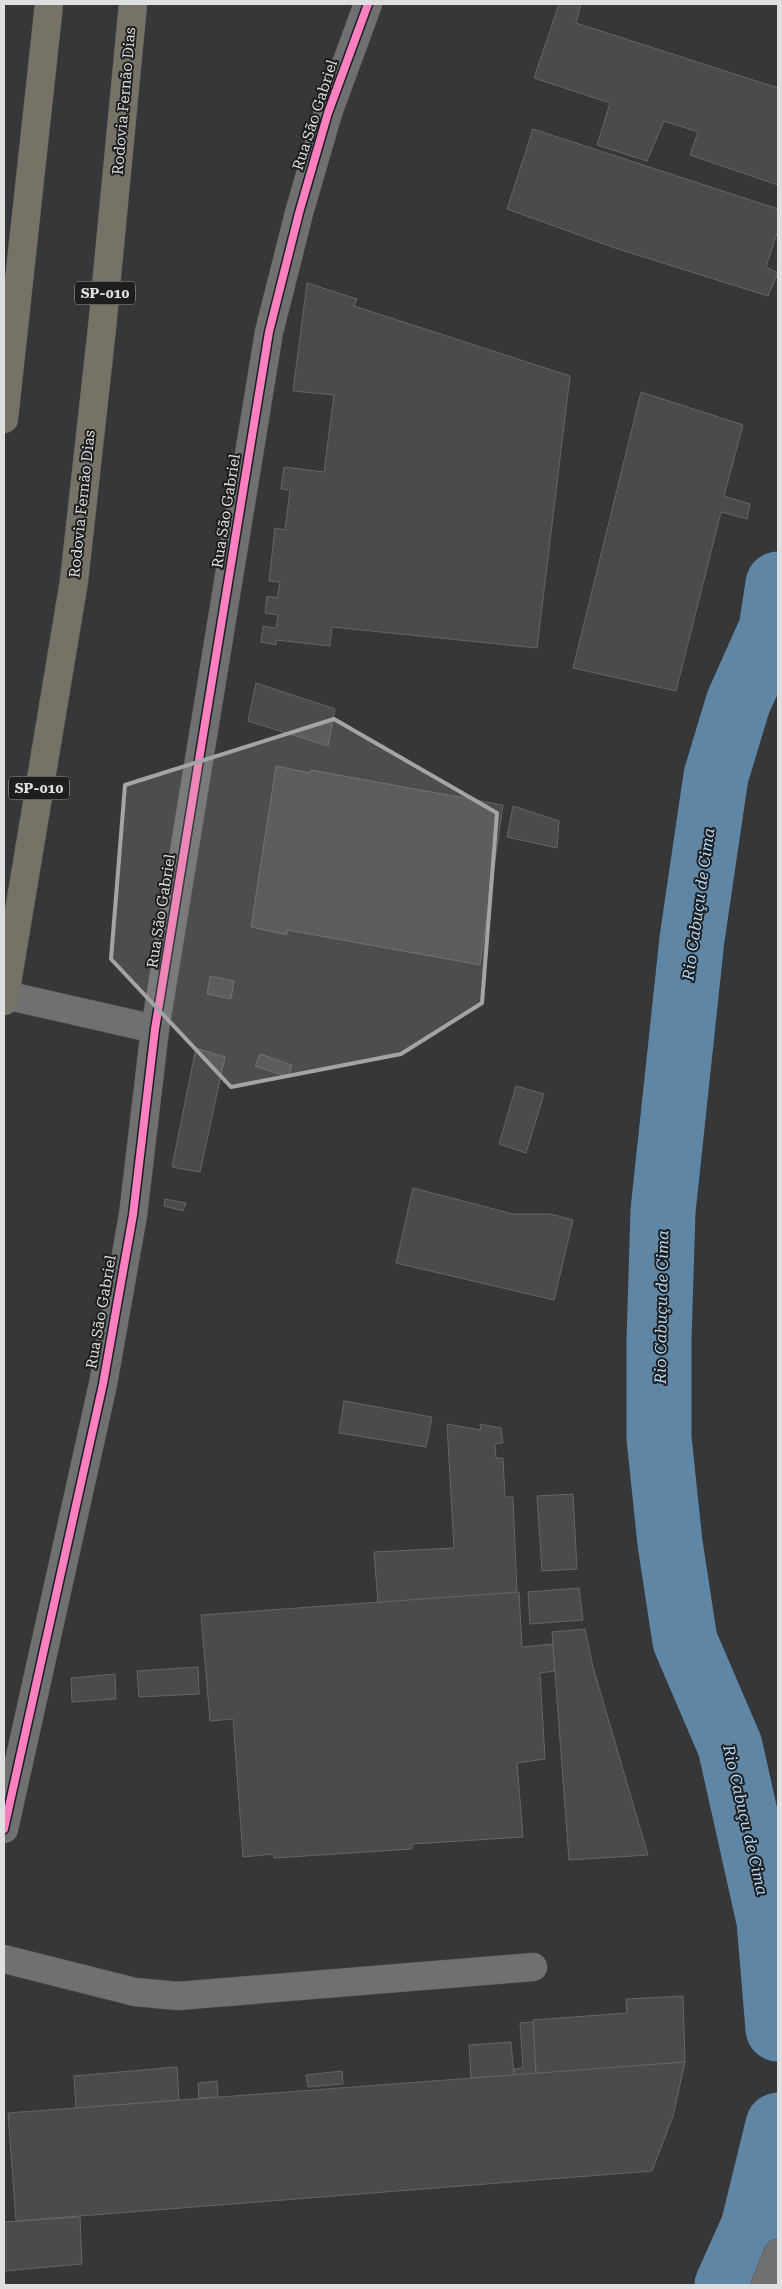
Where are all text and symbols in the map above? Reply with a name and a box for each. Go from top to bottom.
street label: Rodovia Fernão Dias [109,26,139,176]
street label: Rua São Gabriel [289,57,341,173]
road number: SP-010 [75,282,135,304]
street label: Rodovia Fernão Dias [65,429,99,579]
street label: Rua São Gabriel [208,452,244,569]
road number: SP-010 [9,776,69,800]
water label: Rio Cabuçu de Cima [678,826,719,982]
street label: Rua São Gabriel [143,852,179,969]
water label: Rio Cabuçu de Cima [651,1230,672,1385]
street label: Rua São Gabriel [82,1253,120,1370]
water label: Rio Cabuçu de Cima [719,1742,772,1897]

